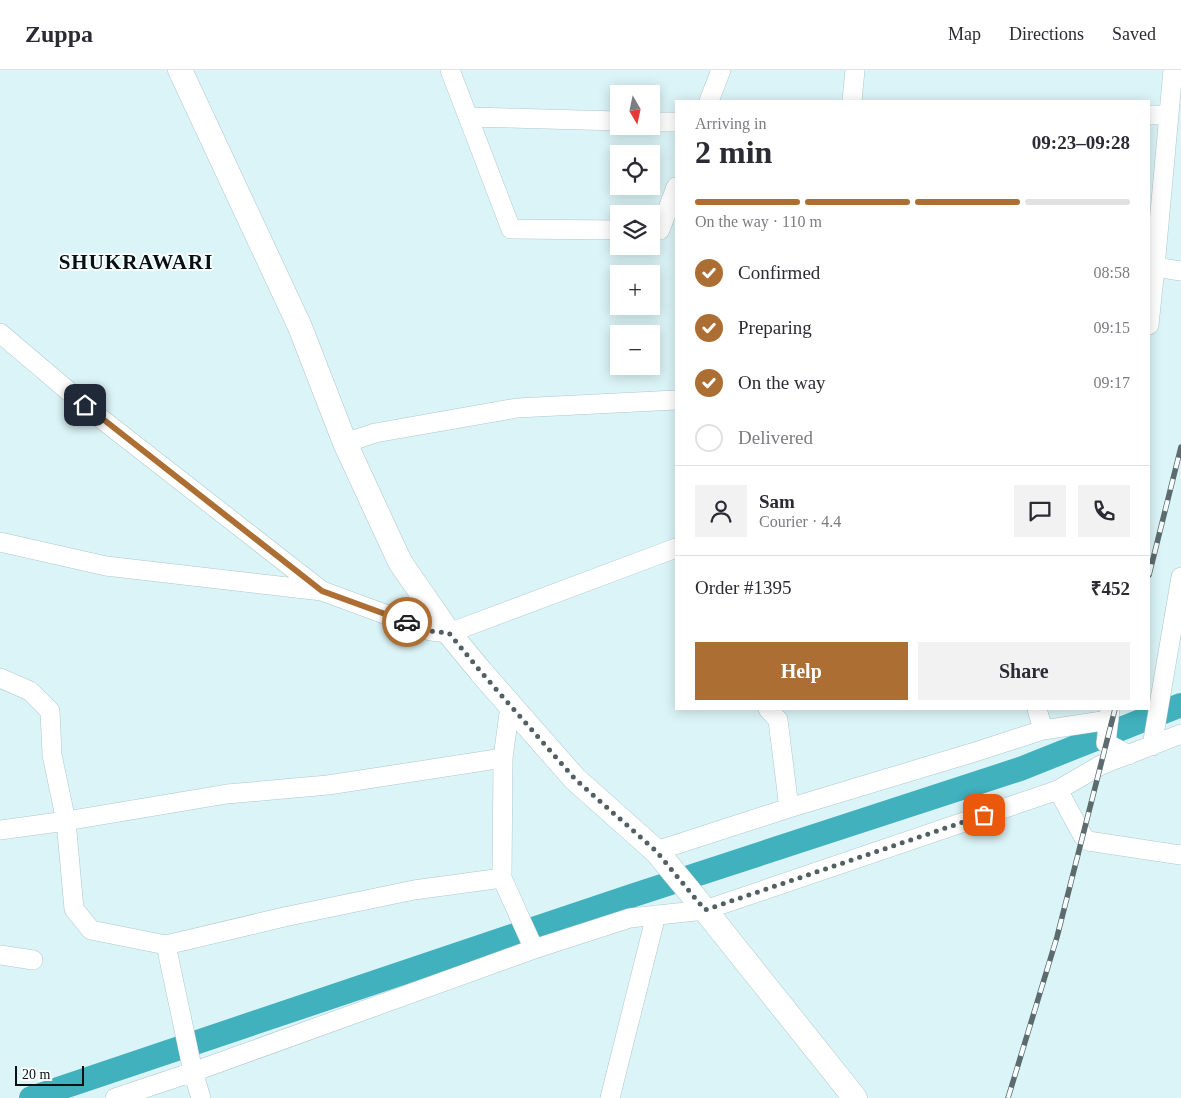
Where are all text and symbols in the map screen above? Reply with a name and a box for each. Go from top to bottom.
text: Zuppa [25,21,93,47]
text: Map [948,24,981,44]
text: Directions [1009,24,1084,44]
text: Saved [1112,24,1156,44]
north arrow [610,85,660,135]
map controls [610,85,660,375]
text: Arriving in [695,115,767,132]
text: 09:23–09:28 [1032,132,1130,153]
text: 2 min [695,134,772,170]
button: locate [610,145,660,195]
button: layers [610,205,660,255]
text: On the way · 110 m [695,213,822,230]
district label: SHUKRAWARI [59,250,213,274]
icon: check [695,259,723,287]
text: Confirmed [738,262,820,283]
text: 08:58 [1094,264,1130,281]
button: + [610,265,660,315]
icon: check [695,314,723,342]
text: Preparing [738,317,812,338]
text: 09:15 [1094,319,1130,336]
button: − [610,325,660,375]
icon: check [695,369,723,397]
text: On the way [738,372,826,393]
text: 09:17 [1094,374,1130,391]
pin [64,384,106,426]
icon: home [71,391,99,419]
text: Delivered [738,427,813,448]
button: person [695,485,747,537]
button: chat [1014,485,1066,537]
button: phone [1078,485,1130,537]
text: Sam [759,491,795,512]
text: Courier · 4.4 [759,513,841,530]
text: Order #1395 [695,577,792,598]
text: ₹452 [1091,578,1130,599]
courier [382,597,432,647]
icon: car [393,608,421,636]
button: Help [695,642,908,700]
button: Share [918,642,1130,700]
pin [963,794,1005,836]
icon: bag [970,801,998,829]
scale bar [15,1063,84,1086]
text: 20 m [22,1067,50,1082]

